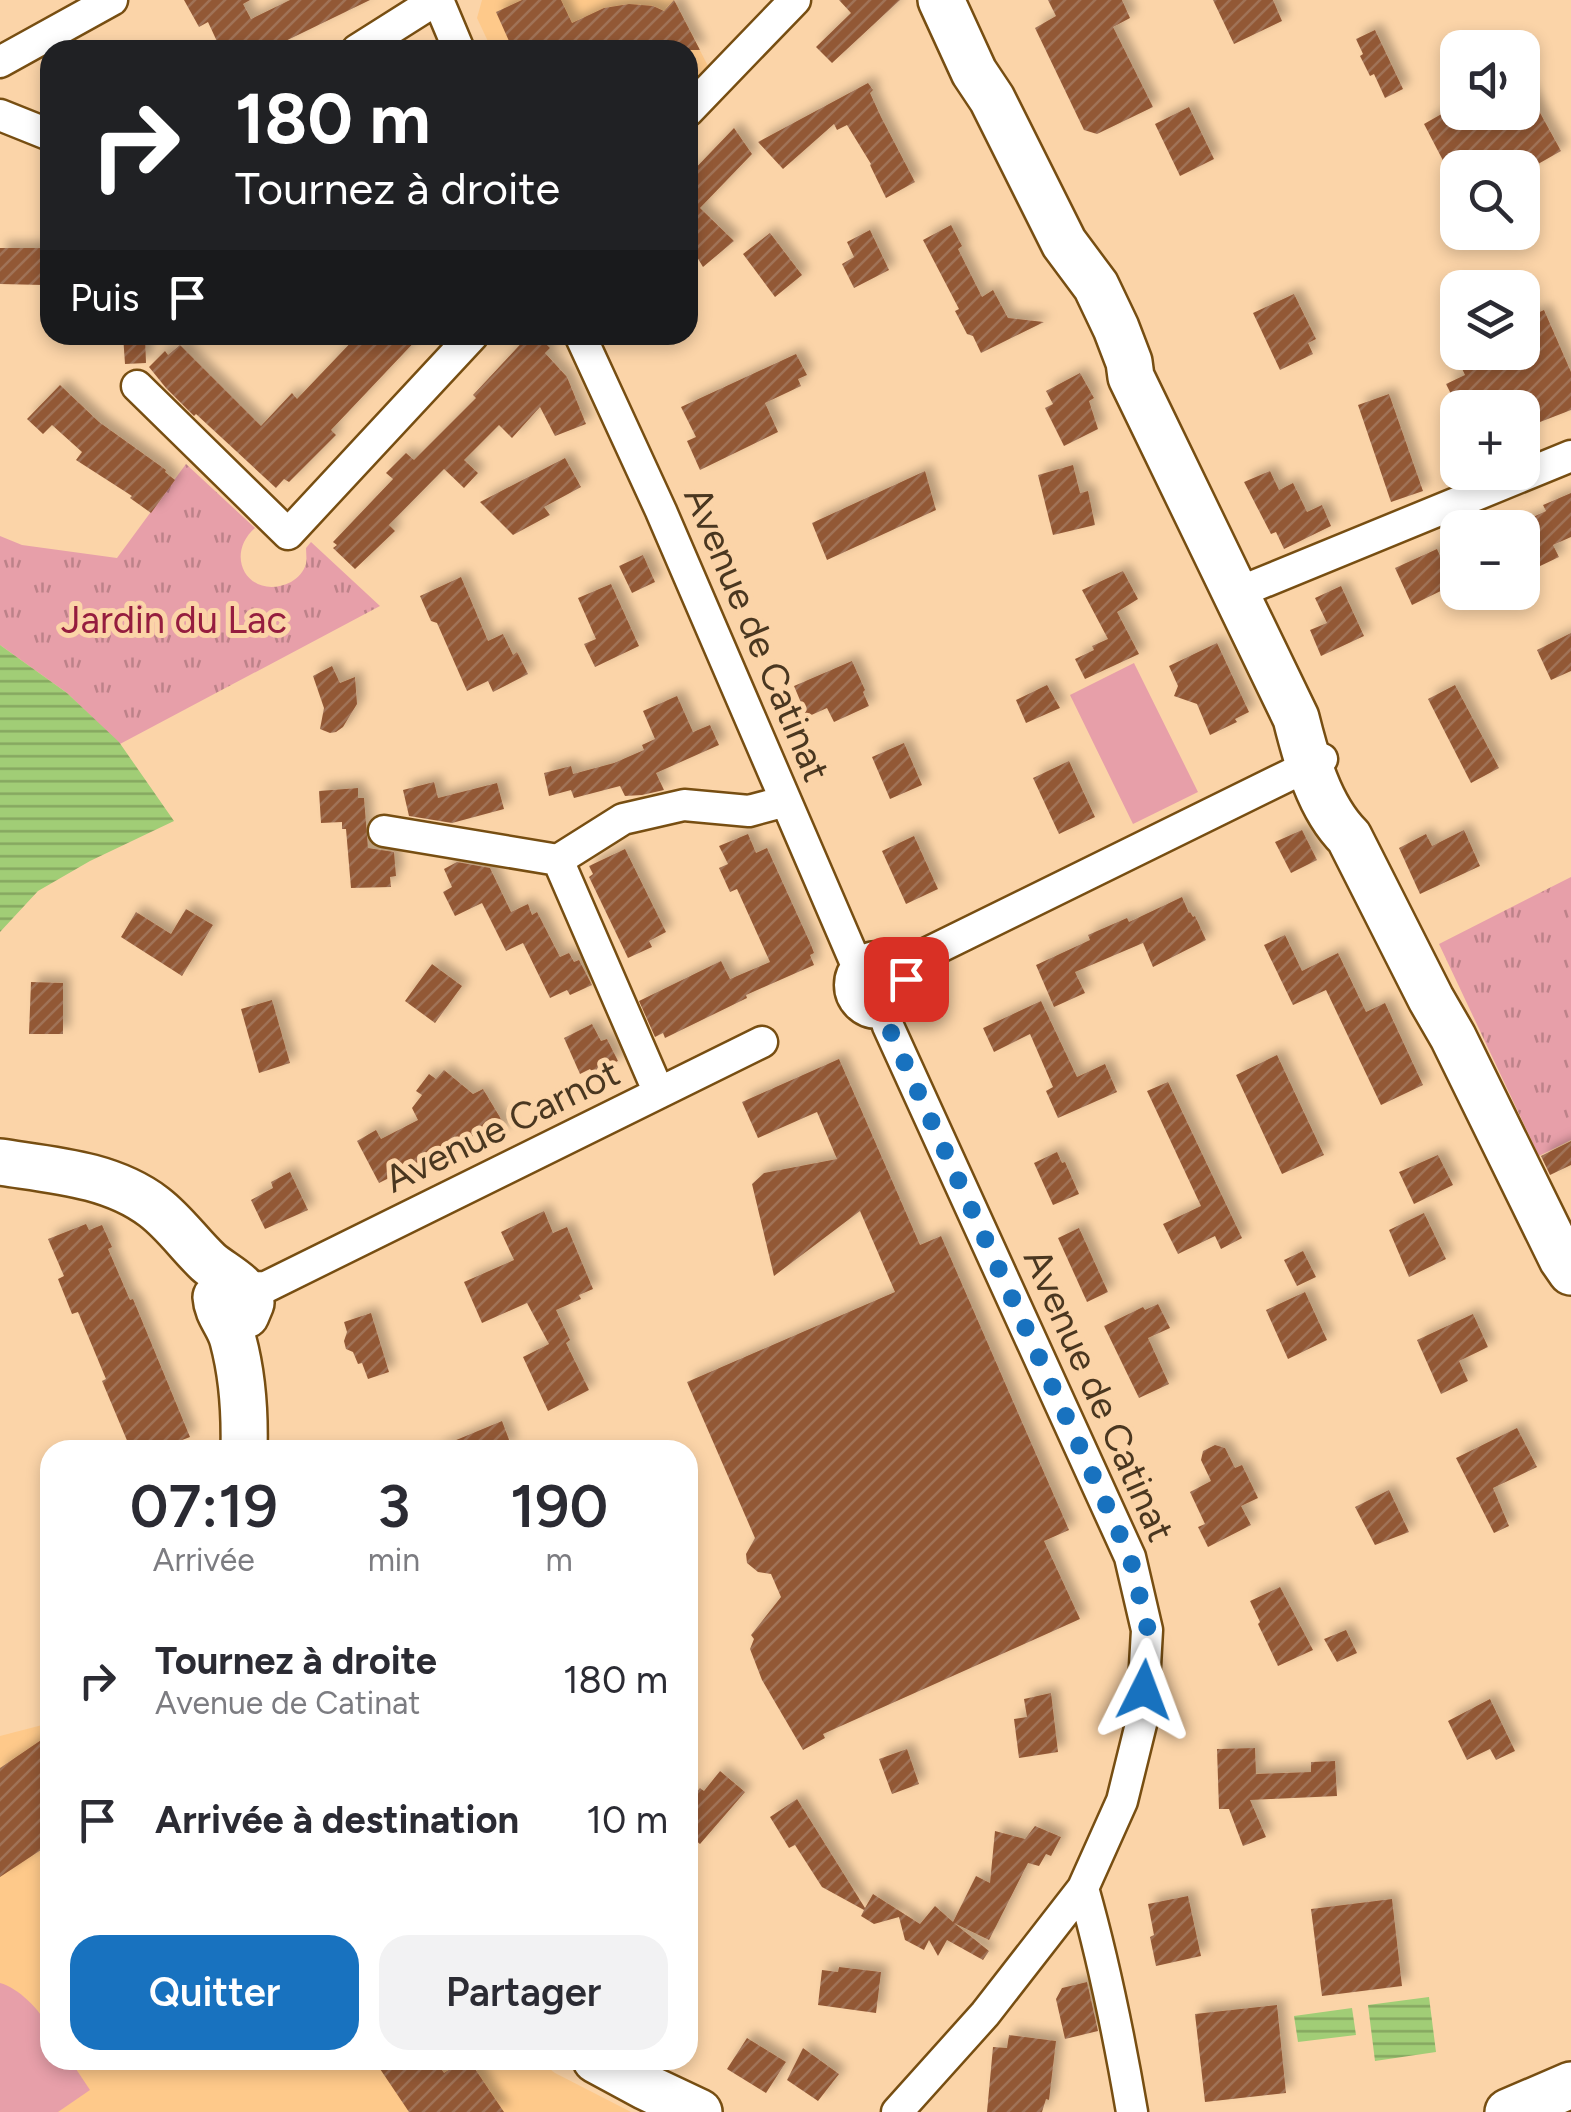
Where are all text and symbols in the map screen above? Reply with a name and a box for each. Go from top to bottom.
map controls [1440,30,1540,610]
button: sound [1440,30,1540,130]
text: 180 m [235,76,430,161]
icon: right [70,80,200,210]
button: search [1440,150,1540,250]
text: Tournez à droite [235,161,560,215]
icon: arrive [160,270,215,325]
button: layers [1440,270,1540,370]
text: Puis [70,275,140,321]
button: + [1440,390,1540,490]
street label: Avenue de Catinat [674,480,840,788]
button: − [1440,510,1540,610]
park label: Jardin du Lac [61,597,287,643]
pin [864,937,949,1022]
icon: arrive [879,952,934,1007]
street label: Avenue Carnot [377,1049,627,1203]
street label: Avenue de Catinat [1014,1242,1184,1548]
text: 07:19 [130,1470,278,1542]
text: 3 [377,1470,410,1542]
text: 190 [510,1470,608,1542]
text: Arrivée [153,1541,255,1579]
text: min [368,1541,420,1579]
text: m [545,1541,573,1579]
text: Tournez à droite [155,1638,437,1684]
position arrow [1092,1638,1196,1742]
icon: right [70,1653,125,1708]
text: 180 m [563,1657,668,1703]
text: Avenue de Catinat [155,1684,420,1722]
icon: arrive [70,1793,125,1848]
text: Arrivée à destination [155,1797,519,1843]
text: 10 m [586,1797,668,1843]
button: Quitter [70,1935,359,2050]
button: Partager [379,1935,668,2050]

